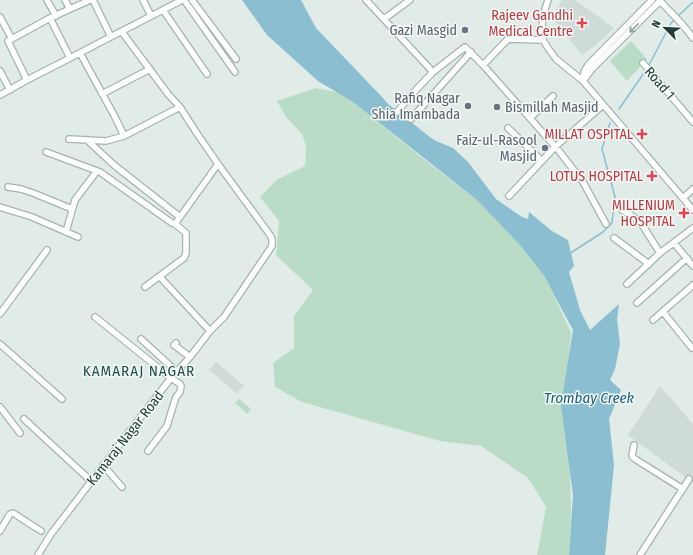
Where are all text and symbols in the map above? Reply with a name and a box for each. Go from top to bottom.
place label: Rajeev Gandhi Medical Centre [488,7,573,40]
north arrow [645,8,685,48]
marker: Rajeev Gandhi Medical Centre [576,17,588,29]
text: N [649,18,664,30]
place label: Gazi Masgid [389,22,457,39]
one-way arrow [629,23,639,33]
marker: Gazi Masgid [460,25,470,35]
street label: Road 1 [641,63,678,103]
place label: Rafiq Nagar Shia Imambada [371,90,460,123]
place label: Bismillah Masjid [505,99,599,116]
marker: Rafiq Nagar Shia Imambada [463,101,473,111]
marker: Bismillah Masjid [492,102,502,112]
place label: MILLAT OSPITAL [544,126,633,143]
marker: MILLAT OSPITAL [636,128,648,140]
place label: Faiz-ul-Rasool Masjid [456,132,537,165]
marker: Faiz-ul-Rasool Masjid [540,143,550,153]
place label: LOTUS HOSPITAL [550,168,643,185]
marker: LOTUS HOSPITAL [646,170,658,182]
place label: MILLENIUM HOSPITAL [612,197,675,230]
marker: MILLENIUM HOSPITAL [678,207,690,219]
district label: KAMARAJ NAGAR [83,362,195,380]
street label: Kamaraj Nagar Road [83,388,168,489]
water label: Trombay Creek [544,389,635,407]

